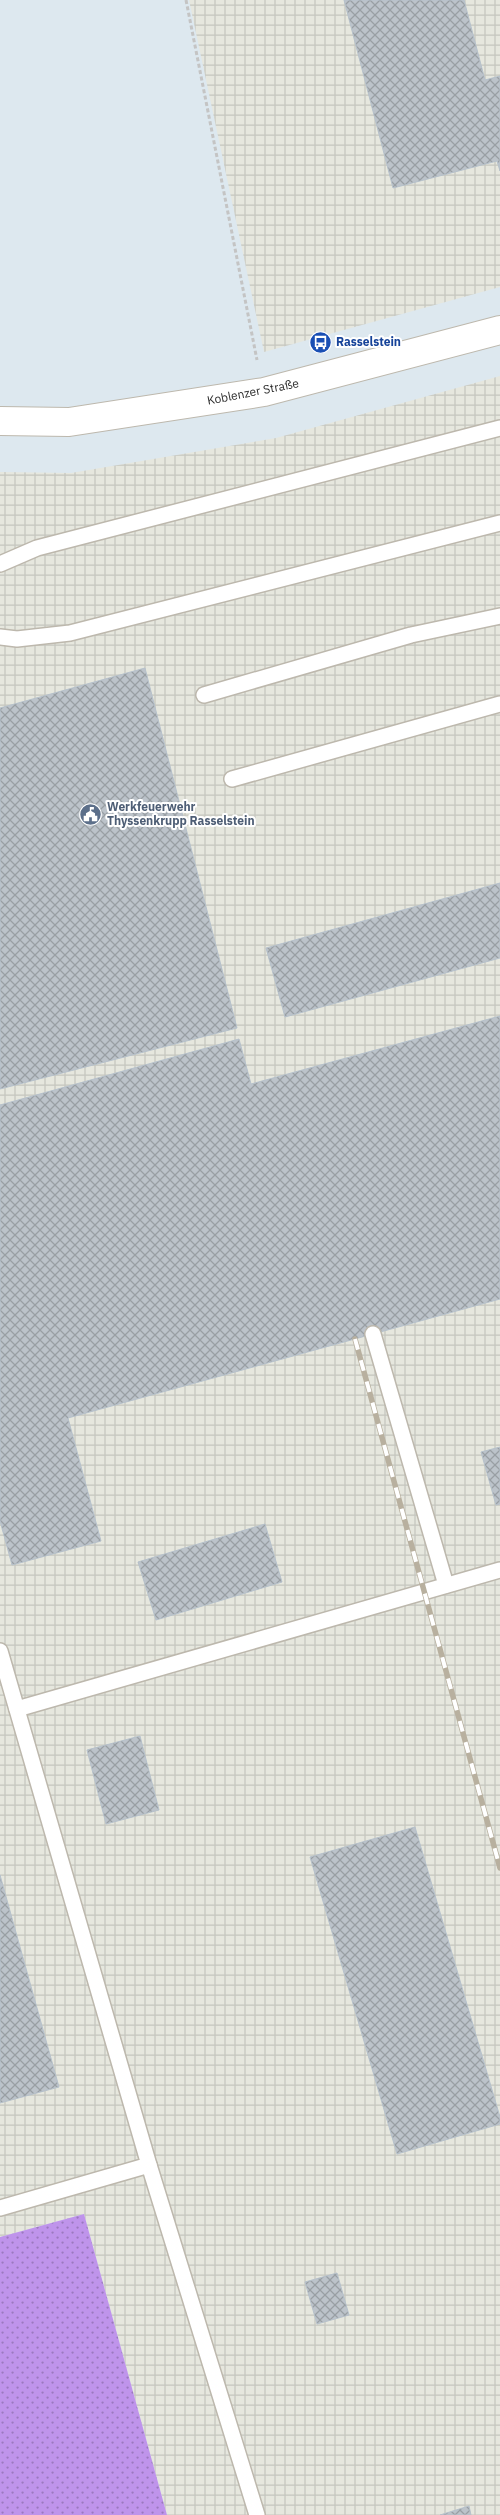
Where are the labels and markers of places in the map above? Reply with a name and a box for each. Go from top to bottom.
bus stop icon: Rasselstein [308,330,332,354]
place label: Rasselstein [336,334,401,349]
place label: Werkfeuerwehr Thyssenkrupp Rasselstein [107,799,255,828]
public building icon: Werkfeuerwehr Thyssenkrupp Rasselstein [79,802,103,826]

